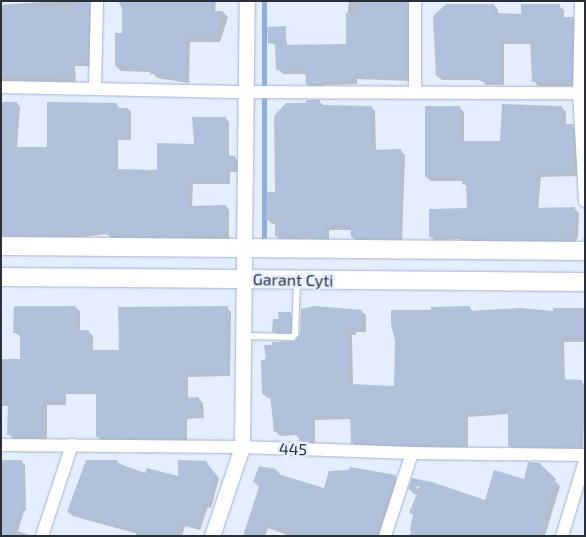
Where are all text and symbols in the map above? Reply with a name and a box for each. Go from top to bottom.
street label: Garant Cyti [253,270,333,290]
street label: 445 [279,439,307,459]

